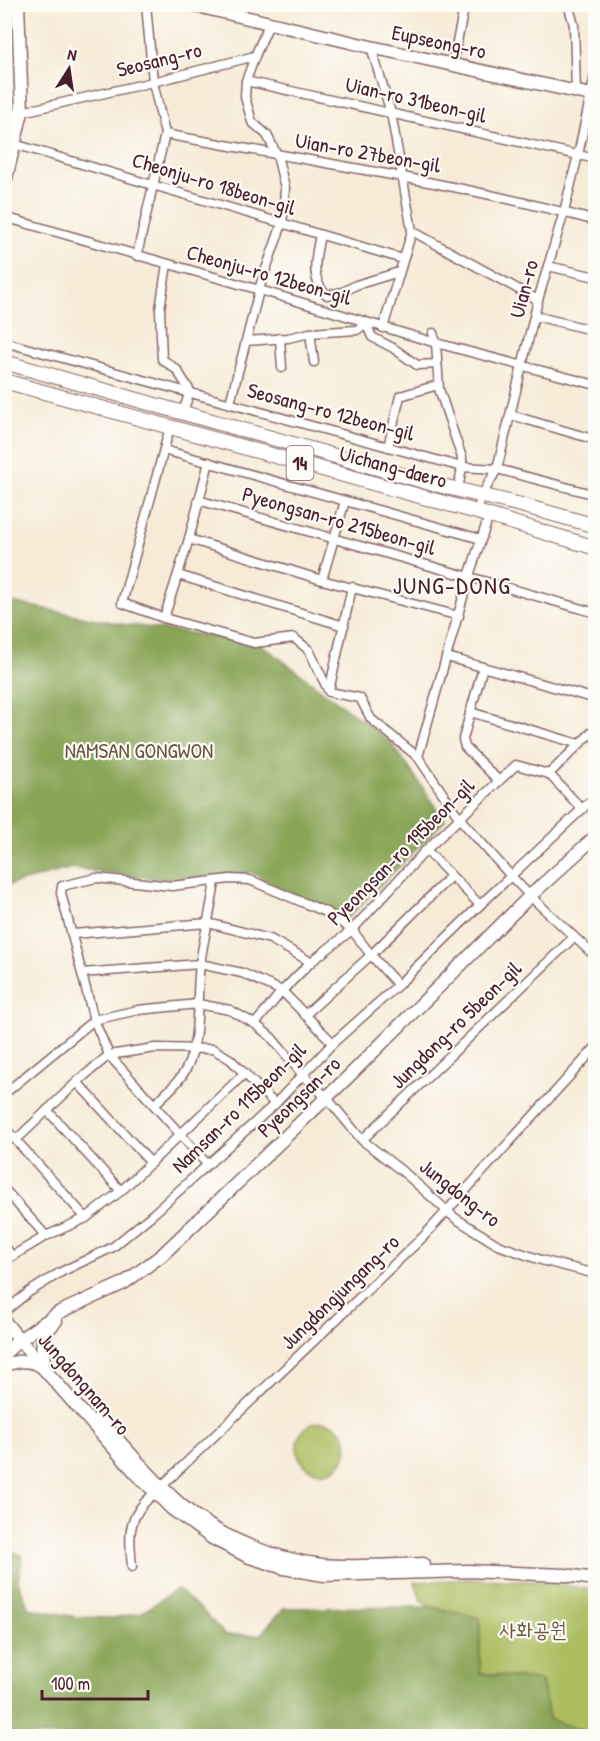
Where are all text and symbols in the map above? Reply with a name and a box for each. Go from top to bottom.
street label: Eupseong-ro [389,17,489,66]
street label: Seosang-ro [113,35,204,84]
north arrow [39,39,99,99]
text: N [66,43,79,66]
street label: Uian-ro 31beon-gil [343,69,490,130]
street label: Uian-ro 27beon-gil [293,125,443,180]
street label: Cheonju-ro 18beon-gil [129,145,300,222]
street label: Cheonju-ro 12beon-gil [183,237,355,312]
street label: Uian-ro [502,257,545,321]
street label: Seosang-ro 12beon-gil [244,375,418,448]
street label: Uichang-daero [336,438,450,495]
road number: 14 [286,446,314,480]
street label: Pyeongsan-ro 215beon-gil [239,479,440,562]
district label: JUNG-DONG [393,569,511,601]
park label: NAMSAN GONGWON [65,736,213,765]
street label: Pyeongsan-ro 195beon-gil [321,771,481,932]
street label: Jungdong-ro 5beon-gil [384,954,528,1095]
street label: Namsan-ro 115beon-gil [165,1036,313,1179]
street label: Pyeongsan-ro [251,1050,347,1144]
street label: Jungdong-ro [414,1152,507,1233]
street label: Jungdongjungang-ro [274,1227,405,1356]
street label: Jungdongnam-ro [32,1326,137,1441]
park label: 사화공원 [499,1615,567,1644]
scale bar [42,1663,148,1701]
text: 100 m [51,1671,90,1696]

